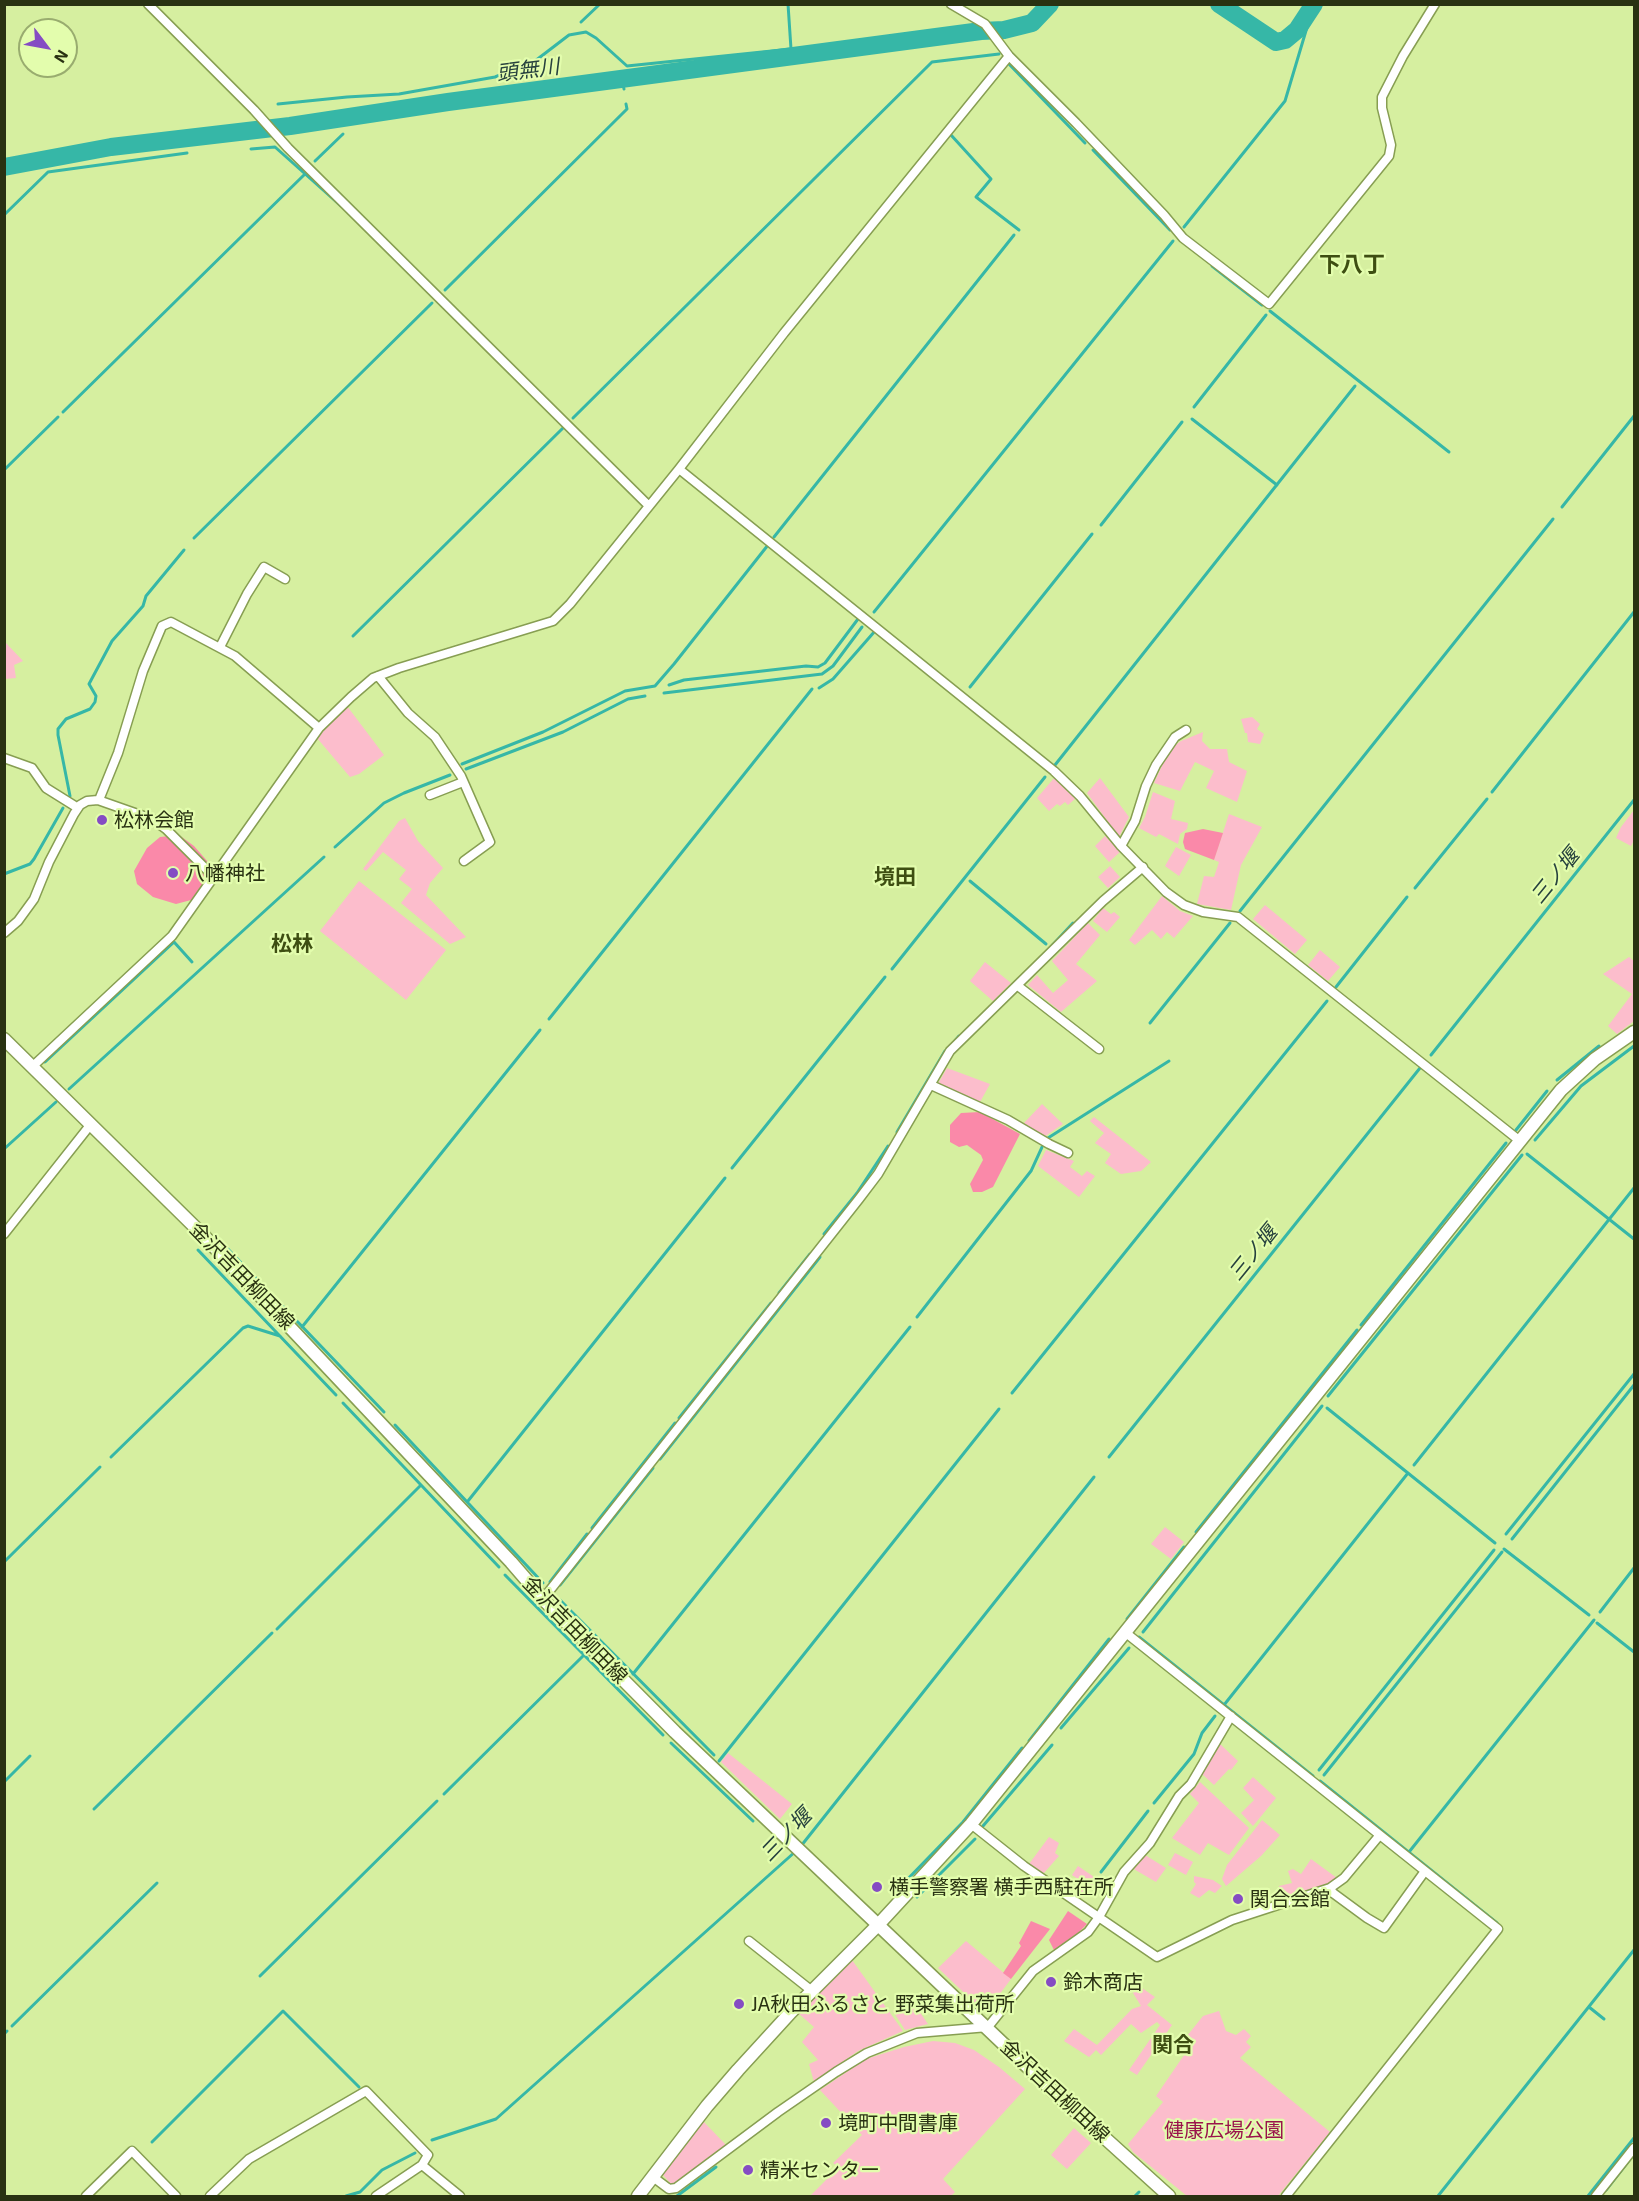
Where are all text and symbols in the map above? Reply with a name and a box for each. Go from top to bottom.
north arrow [18,18,78,78]
text: N [51,47,73,67]
water label: 頭無川 [495,54,561,86]
district label: 下八丁 [1319,252,1385,278]
place label: 松林会館 [114,808,194,832]
marker: 松林会館 [95,813,109,827]
water label: 三ノ堰 [1525,844,1585,908]
place label: 八幡神社 [185,861,265,885]
district label: 境田 [874,864,916,890]
marker: 八幡神社 [166,866,180,880]
district label: 松林 [271,931,313,957]
street label: 金沢吉田柳田線 [185,1217,299,1335]
water label: 三ノ堰 [1223,1221,1283,1285]
street label: 金沢吉田柳田線 [518,1571,632,1689]
water label: 三ノ堰 [755,1804,817,1866]
place label: 横手警察署 横手西駐在所 [889,1875,1113,1899]
marker: 横手警察署 横手西駐在所 [870,1880,884,1894]
place label: 関合会館 [1250,1887,1330,1911]
marker: 関合会館 [1231,1892,1245,1906]
place label: 鈴木商店 [1063,1970,1143,1994]
marker: 鈴木商店 [1044,1975,1058,1989]
place label: JA秋田ふるさと 野菜集出荷所 [751,1992,1015,2016]
marker: JA秋田ふるさと 野菜集出荷所 [732,1997,746,2011]
district label: 関合 [1152,2032,1194,2058]
street label: 金沢吉田柳田線 [996,2034,1114,2148]
place label: 境町中間書庫 [838,2111,958,2135]
marker: 境町中間書庫 [819,2116,833,2130]
park label: 健康広場公園 [1164,2118,1284,2142]
place label: 精米センター [760,2158,880,2182]
marker: 精米センター [741,2163,755,2177]

